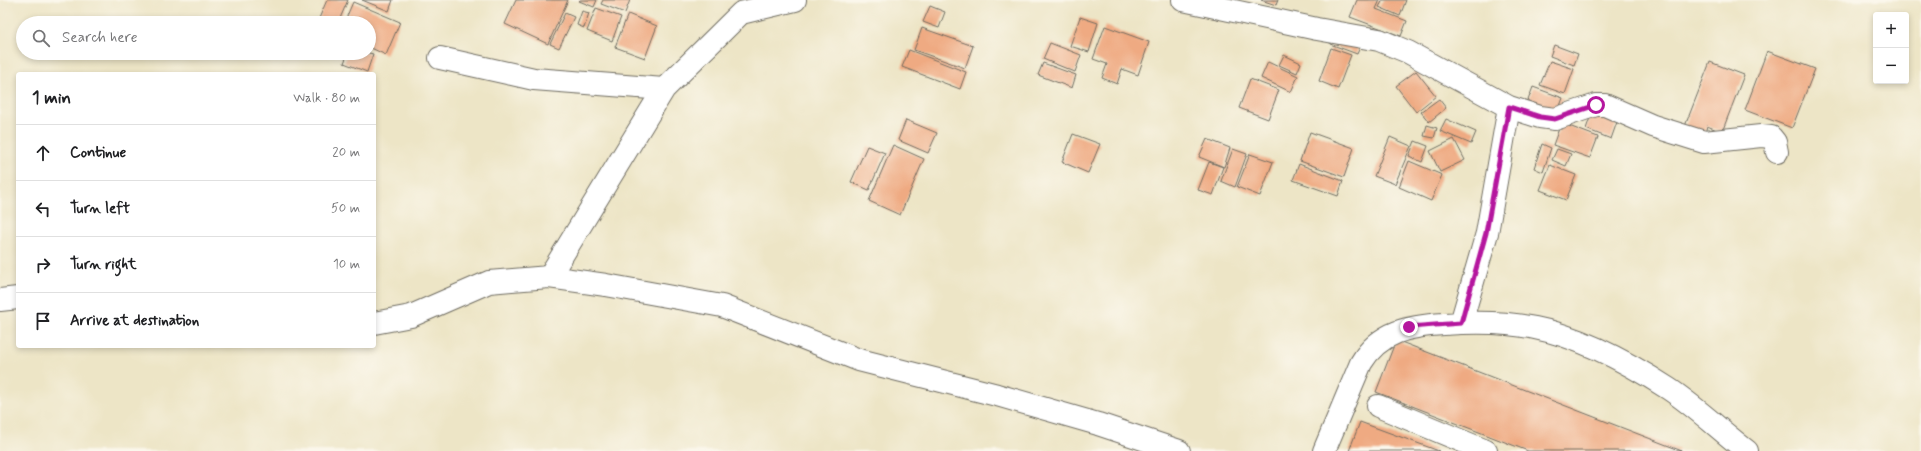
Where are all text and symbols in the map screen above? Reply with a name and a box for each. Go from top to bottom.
map controls [1873,12,1909,84]
button: + [1873,12,1909,48]
search box [16,16,376,60]
icon: search [30,27,52,49]
text: Search here [62,28,138,48]
button: − [1873,48,1909,84]
text: 1 min [32,87,71,109]
text: Walk · 80 m [293,90,360,107]
route start [1587,96,1605,114]
icon: ahead [32,142,54,164]
text: Continue [70,143,126,163]
text: 20 m [332,144,360,161]
icon: left [32,198,54,220]
text: Turn left [70,199,130,219]
text: 50 m [331,200,360,217]
icon: right [32,254,54,276]
text: Turn right [70,255,137,275]
text: 10 m [333,256,360,273]
icon: arrive [32,310,54,332]
text: Arrive at destination [70,311,199,331]
route end [1400,318,1418,336]

